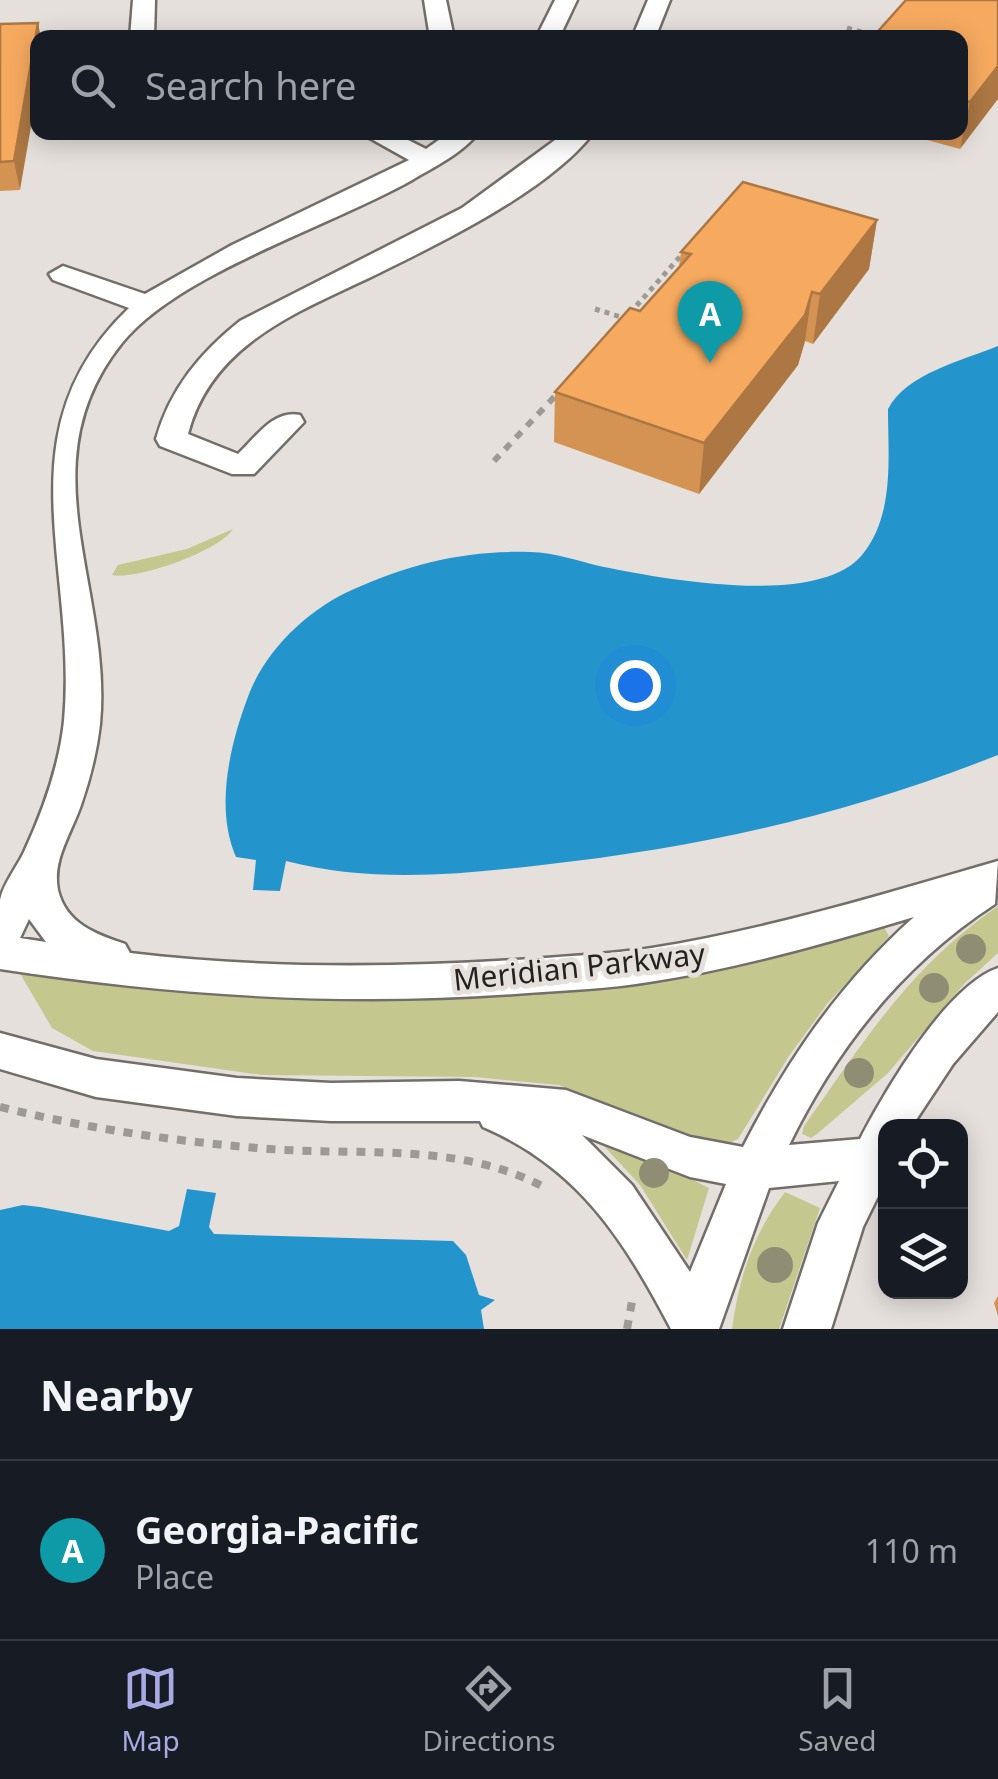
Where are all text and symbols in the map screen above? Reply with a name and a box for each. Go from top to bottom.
search box [30,30,968,140]
icon: search [65,58,120,113]
text: Search here [145,59,356,111]
pin: A [678,280,742,363]
your location [610,660,661,711]
street label: Meridian Parkway [451,932,707,1000]
map controls [878,1119,968,1299]
button: locate [878,1119,968,1209]
button: layers [878,1209,968,1299]
text: Nearby [40,1366,193,1423]
text: Georgia-Pacific [135,1503,419,1555]
text: A [61,1529,84,1572]
text: 110 m [865,1529,958,1572]
text: Place [135,1555,214,1598]
tab: Map [121,1661,180,1759]
tab: Directions [423,1661,555,1759]
tab: Saved [798,1661,877,1759]

